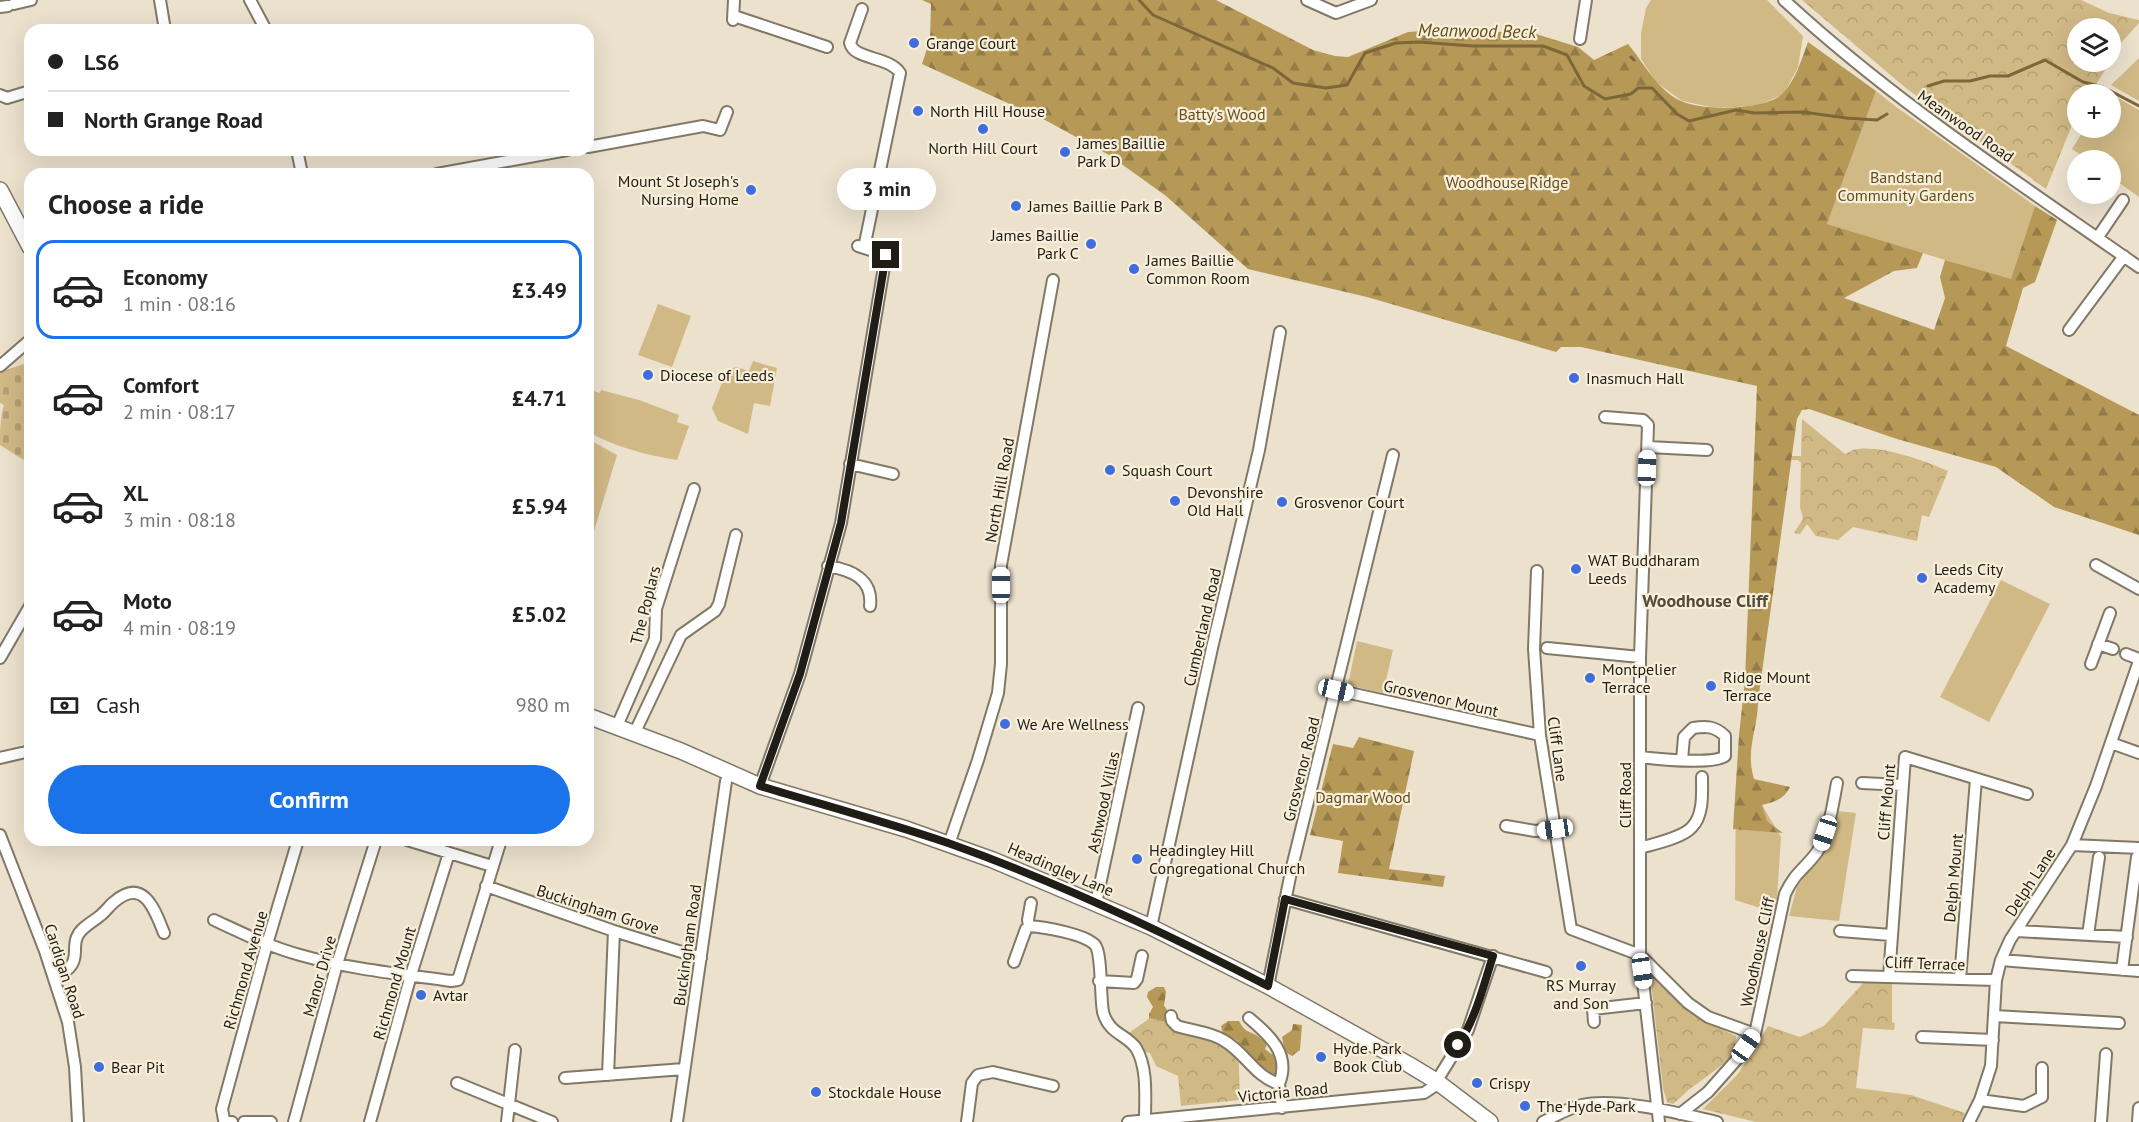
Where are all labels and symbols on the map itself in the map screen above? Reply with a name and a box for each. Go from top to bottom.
water label: Meanwood Beck [1418,18,1537,43]
place label: Grange Court [926,33,1017,53]
marker: Grange Court [907,36,921,50]
street label: Meanwood Road [1914,85,2018,167]
place label: North Hill House [930,101,1045,121]
marker: North Hill House [911,104,925,118]
park label: Batty's Wood [1178,104,1266,124]
marker: North Hill Court [976,122,990,136]
place label: James Baillie Park D [1076,133,1165,171]
place label: North Hill Court [928,138,1038,158]
marker: James Baillie Park D [1058,145,1072,159]
park label: Bandstand Community Gardens [1838,167,1975,205]
callout: 3 min [836,168,936,210]
place label: Mount St Joseph's Nursing Home [618,171,739,209]
park label: Woodhouse Ridge [1446,172,1568,192]
marker: Mount St Joseph's Nursing Home [744,183,758,197]
place label: James Baillie Park B [1027,196,1163,216]
marker: James Baillie Park B [1009,199,1023,213]
place label: James Baillie Park C [990,225,1079,263]
marker: James Baillie Park C [1084,237,1098,251]
route end [872,241,899,268]
place label: James Baillie Common Room [1145,250,1250,288]
marker: James Baillie Common Room [1127,262,1141,276]
place label: Diocese of Leeds [660,365,774,385]
marker: Diocese of Leeds [641,368,655,382]
place label: Inasmuch Hall [1586,368,1684,388]
marker: Inasmuch Hall [1567,371,1581,385]
street label: North Hill Road [980,436,1018,544]
car [1637,450,1657,486]
place label: Squash Court [1122,460,1213,480]
marker: Squash Court [1103,463,1117,477]
place label: Devonshire Old Hall [1187,482,1263,520]
place label: Grosvenor Court [1294,492,1405,512]
marker: Devonshire Old Hall [1168,494,1182,508]
marker: Grosvenor Court [1275,495,1289,509]
place label: WAT Buddharam Leeds [1588,550,1700,588]
place label: Leeds City Academy [1934,559,2004,597]
marker: WAT Buddharam Leeds [1569,562,1583,576]
street label: The Poplars [626,563,664,646]
street label: Cumberland Road [1179,566,1225,688]
car [992,567,1010,603]
marker: Leeds City Academy [1915,571,1929,585]
district label: Woodhouse Cliff [1642,589,1769,612]
place label: Montpelier Terrace [1602,659,1677,697]
place label: Ridge Mount Terrace [1723,667,1811,705]
marker: Montpelier Terrace [1583,671,1597,685]
street label: Grosvenor Mount [1382,675,1501,721]
car [1316,677,1356,703]
marker: Ridge Mount Terrace [1704,679,1718,693]
place label: We Are Wellness [1017,714,1129,734]
street label: Grosvenor Road [1278,715,1324,823]
street label: Cliff Lane [1544,715,1572,783]
marker: We Are Wellness [998,717,1012,731]
street label: Ashwood Villas [1082,749,1124,855]
street label: Cliff Road [1615,762,1635,828]
street label: Cliff Mount [1873,762,1899,841]
park label: Dagmar Wood [1315,787,1411,807]
car [1811,813,1839,853]
car [1536,818,1574,840]
street label: Delph Mount [1939,832,1967,923]
street label: Headingley Lane [1005,838,1117,900]
place label: Headingley Hill Congregational Church [1149,840,1305,878]
street label: Delph Lane [2000,844,2060,920]
marker: Headingley Hill Congregational Church [1130,852,1144,866]
street label: Buckingham Grove [534,880,662,938]
street label: Buckingham Road [669,883,705,1007]
street label: Woodhouse Cliff [1736,894,1779,1009]
street label: Richmond Avenue [219,908,271,1032]
street label: Cardigan Road [40,921,90,1021]
street label: Richmond Mount [368,923,420,1042]
street label: Manor Drive [298,933,340,1019]
car [1631,952,1653,990]
street label: Cliff Terrace [1884,952,1966,974]
marker: RS Murray and Son [1574,959,1588,973]
place label: RS Murray and Son [1546,975,1616,1013]
place label: Avtar [433,985,469,1005]
marker: Avtar [414,988,428,1002]
car [1728,1026,1764,1066]
route start [1444,1031,1471,1058]
place label: Hyde Park Book Club [1333,1038,1402,1076]
marker: Hyde Park Book Club [1314,1050,1328,1064]
place label: Bear Pit [111,1057,165,1077]
marker: Bear Pit [92,1060,106,1074]
place label: Crispy [1489,1073,1531,1093]
marker: Crispy [1470,1076,1484,1090]
street label: Victoria Road [1236,1077,1329,1107]
place label: Stockdale House [828,1082,942,1102]
marker: Stockdale House [809,1085,823,1099]
place label: The Hyde Park [1537,1096,1636,1116]
marker: The Hyde Park [1518,1099,1532,1113]

